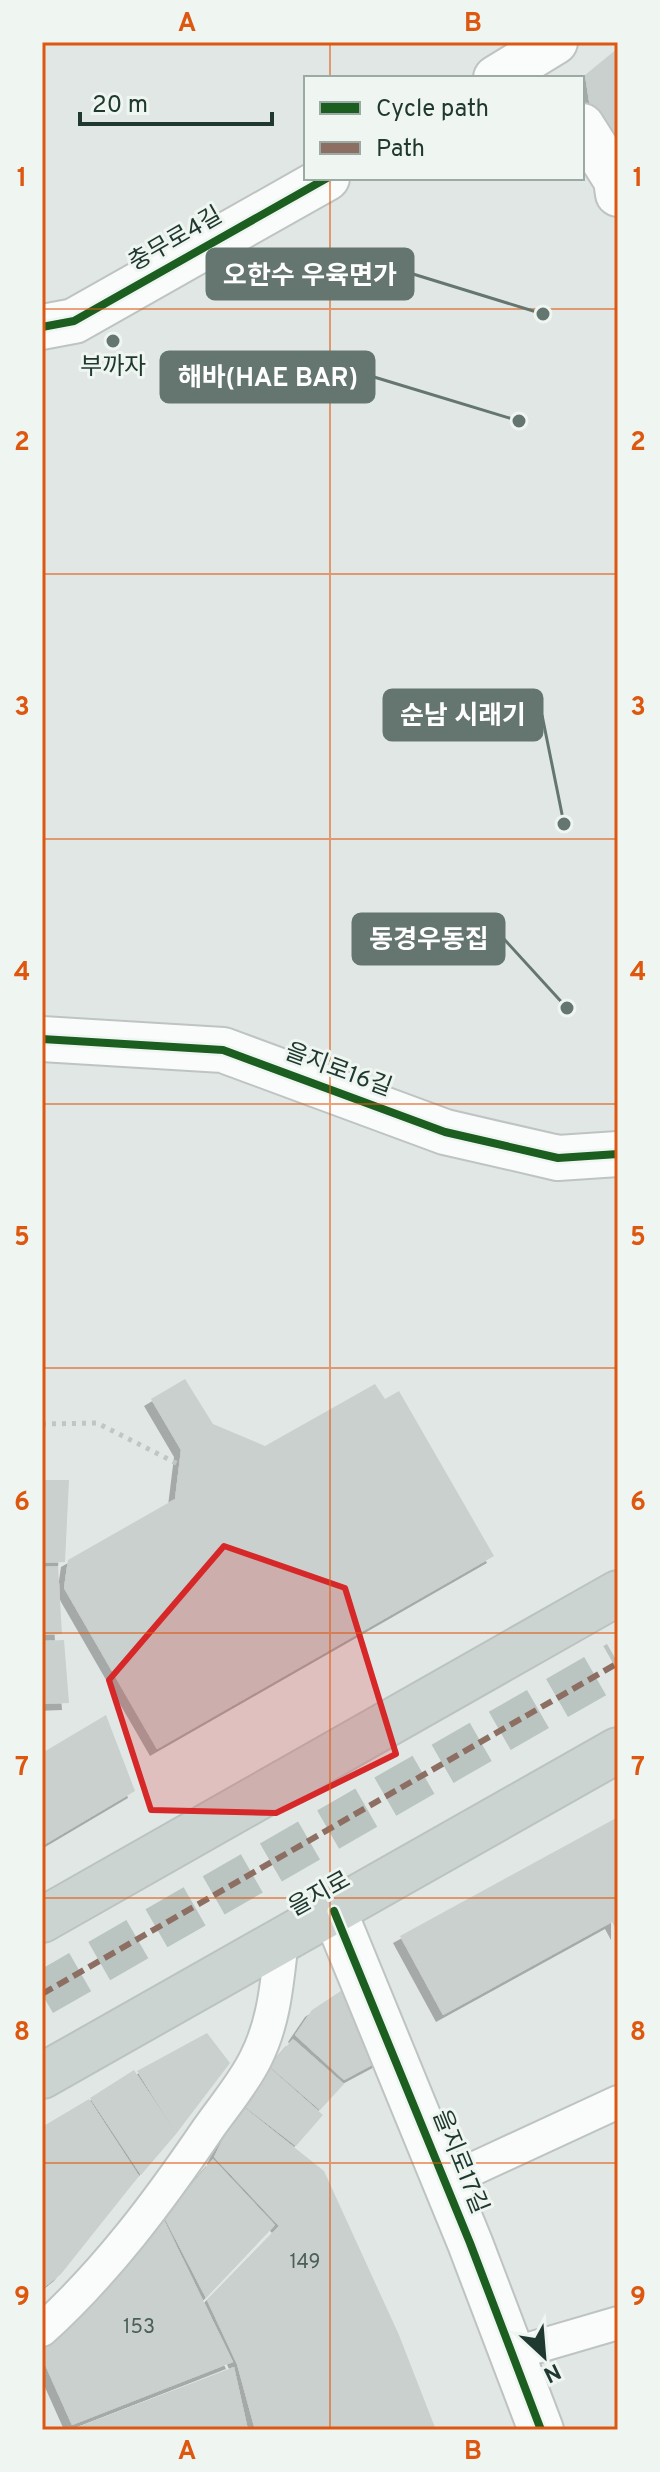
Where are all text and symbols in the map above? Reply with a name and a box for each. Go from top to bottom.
text: A [178,8,196,41]
text: B [464,8,482,41]
scale bar [80,76,272,126]
legend [304,76,584,180]
text: 20 m [92,91,148,121]
text: Cycle path [376,95,489,125]
text: Path [376,135,425,165]
text: 1 [17,163,27,196]
text: 1 [633,163,643,196]
street label: 충무로4길 [124,201,228,279]
callout: 오한수 우육면가 [207,249,413,299]
text: 오한수 우육면가 [223,261,397,294]
marker: 부까자 [104,332,122,350]
callout: 해바(HAE BAR) [161,352,374,402]
place label: 부까자 [80,353,146,383]
text: 해바(HAE BAR) [178,363,358,396]
text: 2 [14,427,30,460]
text: 2 [630,427,646,460]
callout: 순남 시래기 [384,690,542,740]
text: 3 [14,692,30,725]
text: 3 [630,692,646,725]
text: 순남 시래기 [400,701,526,734]
callout: 동경우동집 [353,914,504,964]
text: 동경우동집 [369,925,489,958]
text: 4 [14,957,30,990]
text: 4 [630,957,646,990]
street label: 을지로16길 [280,1038,396,1104]
text: 5 [14,1222,30,1255]
text: 5 [630,1222,646,1255]
text: 6 [14,1487,30,1520]
text: 6 [630,1487,646,1520]
text: 7 [15,1752,29,1785]
text: 7 [631,1752,645,1785]
street label: 을지로 [284,1866,356,1924]
text: 8 [14,2017,30,2050]
text: 8 [630,2017,646,2050]
street label: 을지로17길 [425,2106,493,2218]
house number: 149 [289,2250,321,2276]
text: 9 [14,2282,30,2315]
text: 9 [630,2282,646,2315]
house number: 153 [123,2315,155,2341]
north arrow [504,2316,584,2396]
text: N [539,2356,565,2387]
text: A [178,2436,196,2469]
text: B [464,2436,482,2469]

